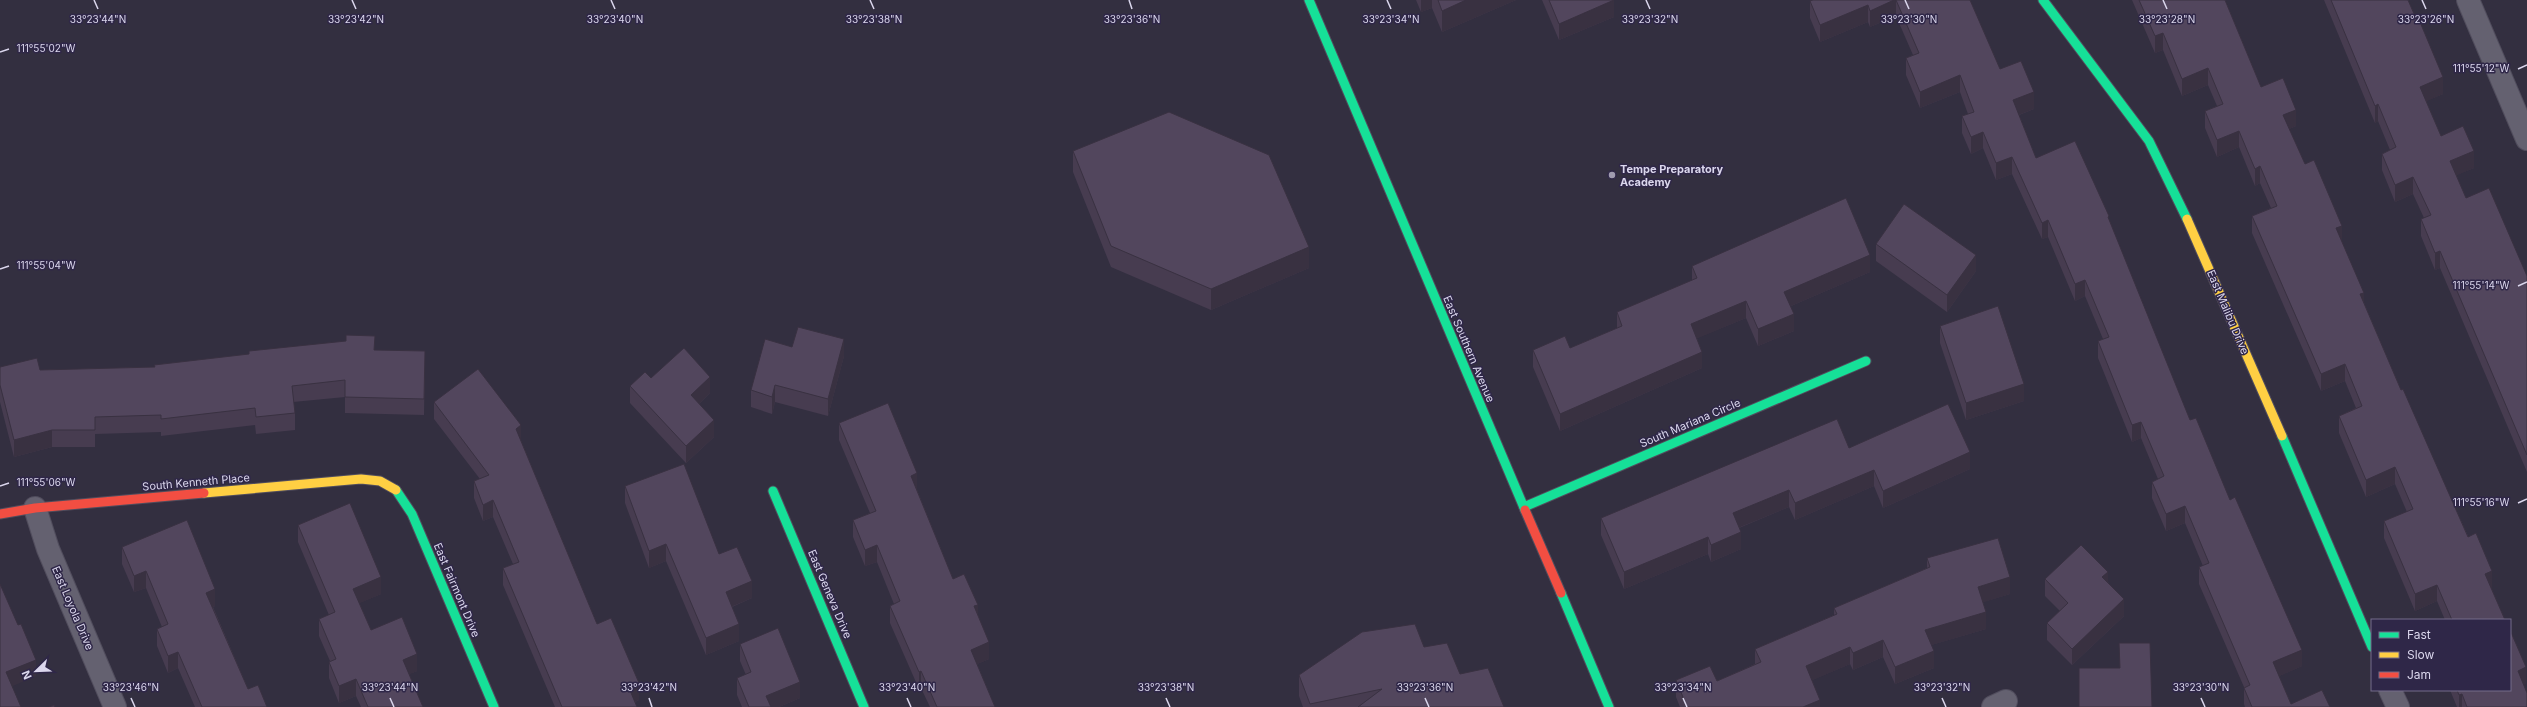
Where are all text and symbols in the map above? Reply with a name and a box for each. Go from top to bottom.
text: 33°23'44"N [70,13,126,25]
text: 33°23'42"N [328,13,384,25]
text: 33°23'40"N [587,13,643,25]
text: 33°23'38"N [846,13,902,25]
text: 33°23'36"N [1104,13,1160,25]
text: 33°23'34"N [1363,13,1419,25]
text: 33°23'32"N [1622,13,1678,25]
text: 33°23'30"N [1881,13,1937,25]
text: 33°23'28"N [2139,13,2195,25]
text: 33°23'26"N [2398,13,2454,25]
text: 111°55'02"W [17,42,76,54]
text: 111°55'12"W [2453,62,2509,74]
place label: Tempe Preparatory Academy [1620,162,1724,189]
marker: Tempe Preparatory Academy [1607,170,1617,180]
text: 111°55'04"W [16,259,76,271]
street label: East Malibu Drive [2204,268,2252,356]
text: 111°55'14"W [2453,279,2510,291]
street label: East Southern Avenue [1440,294,1498,404]
street label: South Mariana Circle [1637,395,1743,451]
street label: South Kenneth Place [142,470,250,494]
text: 111°55'06"W [17,476,76,488]
text: 111°55'16"W [2453,496,2509,508]
street label: East Fairmont Drive [431,541,483,639]
street label: East Geneva Drive [805,547,855,641]
street label: East Loyola Drive [49,564,97,652]
legend [2371,619,2511,691]
text: Fast [2407,627,2431,642]
text: Slow [2407,647,2435,662]
north arrow [16,651,56,691]
text: Jam [2407,667,2431,682]
text: N [19,668,35,682]
text: 33°23'46"N [103,681,159,693]
text: 33°23'44"N [362,681,418,693]
text: 33°23'42"N [621,681,677,693]
text: 33°23'40"N [879,681,935,693]
text: 33°23'38"N [1138,681,1194,693]
text: 33°23'36"N [1397,681,1453,693]
text: 33°23'34"N [1655,681,1711,693]
text: 33°23'32"N [1914,681,1970,693]
text: 33°23'30"N [2173,681,2229,693]

